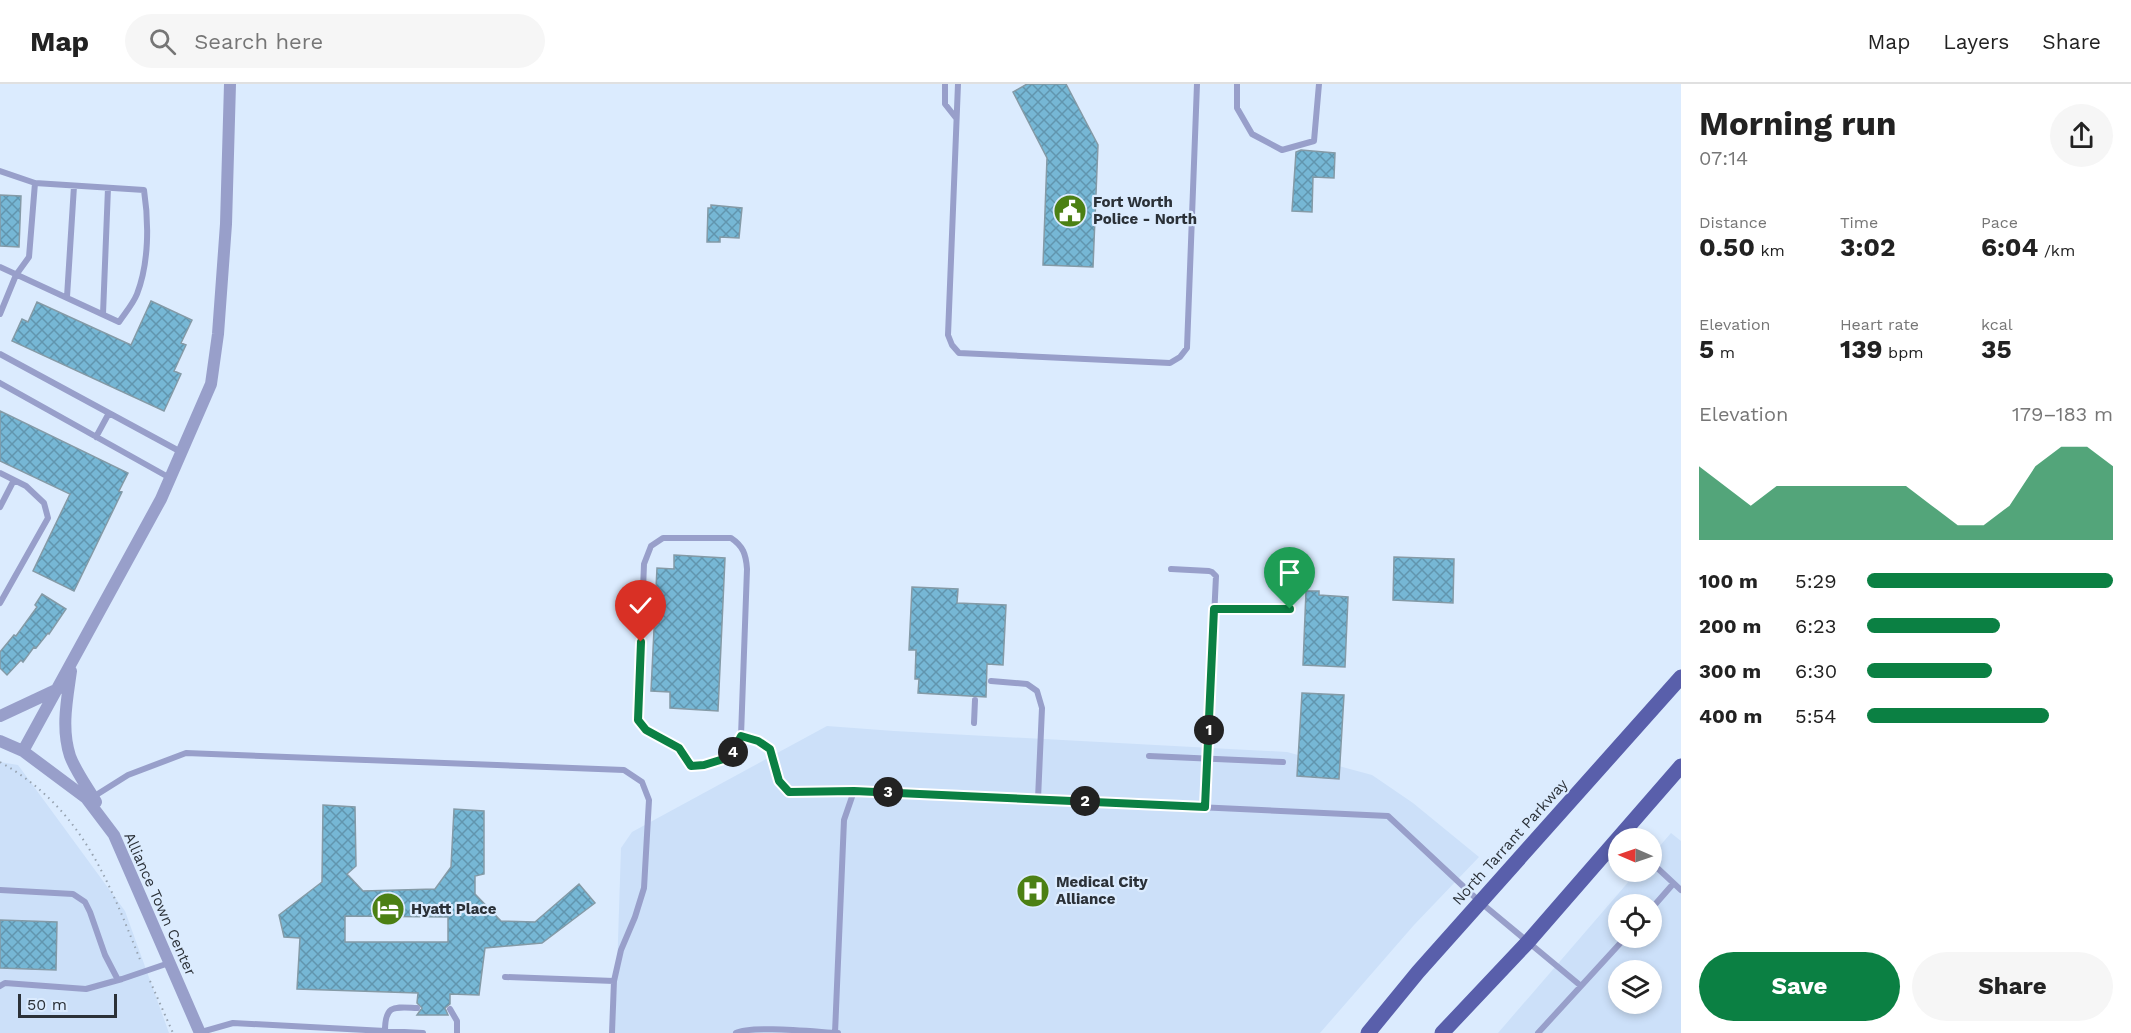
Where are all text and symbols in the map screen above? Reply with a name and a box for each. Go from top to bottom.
search box [125,14,545,68]
text: Map [30,25,89,58]
icon: search [146,25,179,58]
text: Search here [194,29,323,54]
text: Map [1867,29,1910,54]
text: Layers [1943,29,2009,54]
text: Share [2042,29,2101,54]
text: Morning run [1699,104,1896,143]
button: share [2050,104,2113,167]
text: 07:14 [1699,146,1748,170]
public building icon: Fort Worth Police - North [1052,193,1088,229]
place label: Fort Worth Police - North [1093,193,1197,228]
text: Distance [1699,213,1767,232]
text: Time [1840,213,1878,232]
text: Pace [1981,213,2018,232]
text: 0.50 [1699,232,1755,262]
text: 3:02 [1840,232,1896,262]
text: 6:04 [1981,232,2038,262]
text: km [1755,241,1785,260]
text: /km [2038,241,2075,260]
text: Elevation [1699,315,1770,334]
text: Heart rate [1840,315,1919,334]
text: kcal [1981,315,2013,334]
text: 5 [1699,334,1714,364]
text: 139 [1840,334,1883,364]
text: 35 [1981,334,2012,364]
text: m [1714,343,1735,362]
text: bpm [1883,343,1923,362]
text: Elevation [1699,402,1788,426]
text: 179–183 m [2012,402,2113,426]
pin [1264,547,1315,609]
icon: arrive [1273,556,1306,589]
text: 100 m [1699,569,1758,593]
text: 5:29 [1795,569,1837,593]
pin [615,580,666,642]
icon: check [624,589,657,622]
text: 200 m [1699,614,1761,638]
text: 6:23 [1795,614,1836,638]
text: 300 m [1699,659,1761,683]
text: 6:30 [1795,659,1837,683]
text: 400 m [1699,704,1762,728]
text: 5:54 [1795,704,1836,728]
pin: 1 [1194,715,1224,745]
text: 1 [1206,720,1212,739]
pin: 4 [718,737,748,767]
text: 4 [728,742,738,761]
street label: North Tarrant Parkway [1449,775,1572,909]
pin: 3 [873,777,903,807]
text: 3 [883,782,893,801]
pin: 2 [1070,786,1100,816]
text: 2 [1080,791,1090,810]
north arrow [1608,828,1662,882]
map controls [1608,828,1662,1014]
street label: Alliance Town Center [120,830,200,978]
hospital icon: Medical City Alliance [1015,873,1051,909]
place label: Medical City Alliance [1056,873,1148,908]
hotel icon: Hyatt Place [370,891,406,927]
button: locate [1608,894,1662,948]
place label: Hyatt Place [411,900,497,918]
button: Save [1699,952,1900,1021]
button: Share [1912,952,2113,1021]
button: layers [1608,960,1662,1014]
scale bar [18,991,117,1018]
text: 50 m [27,995,67,1014]

